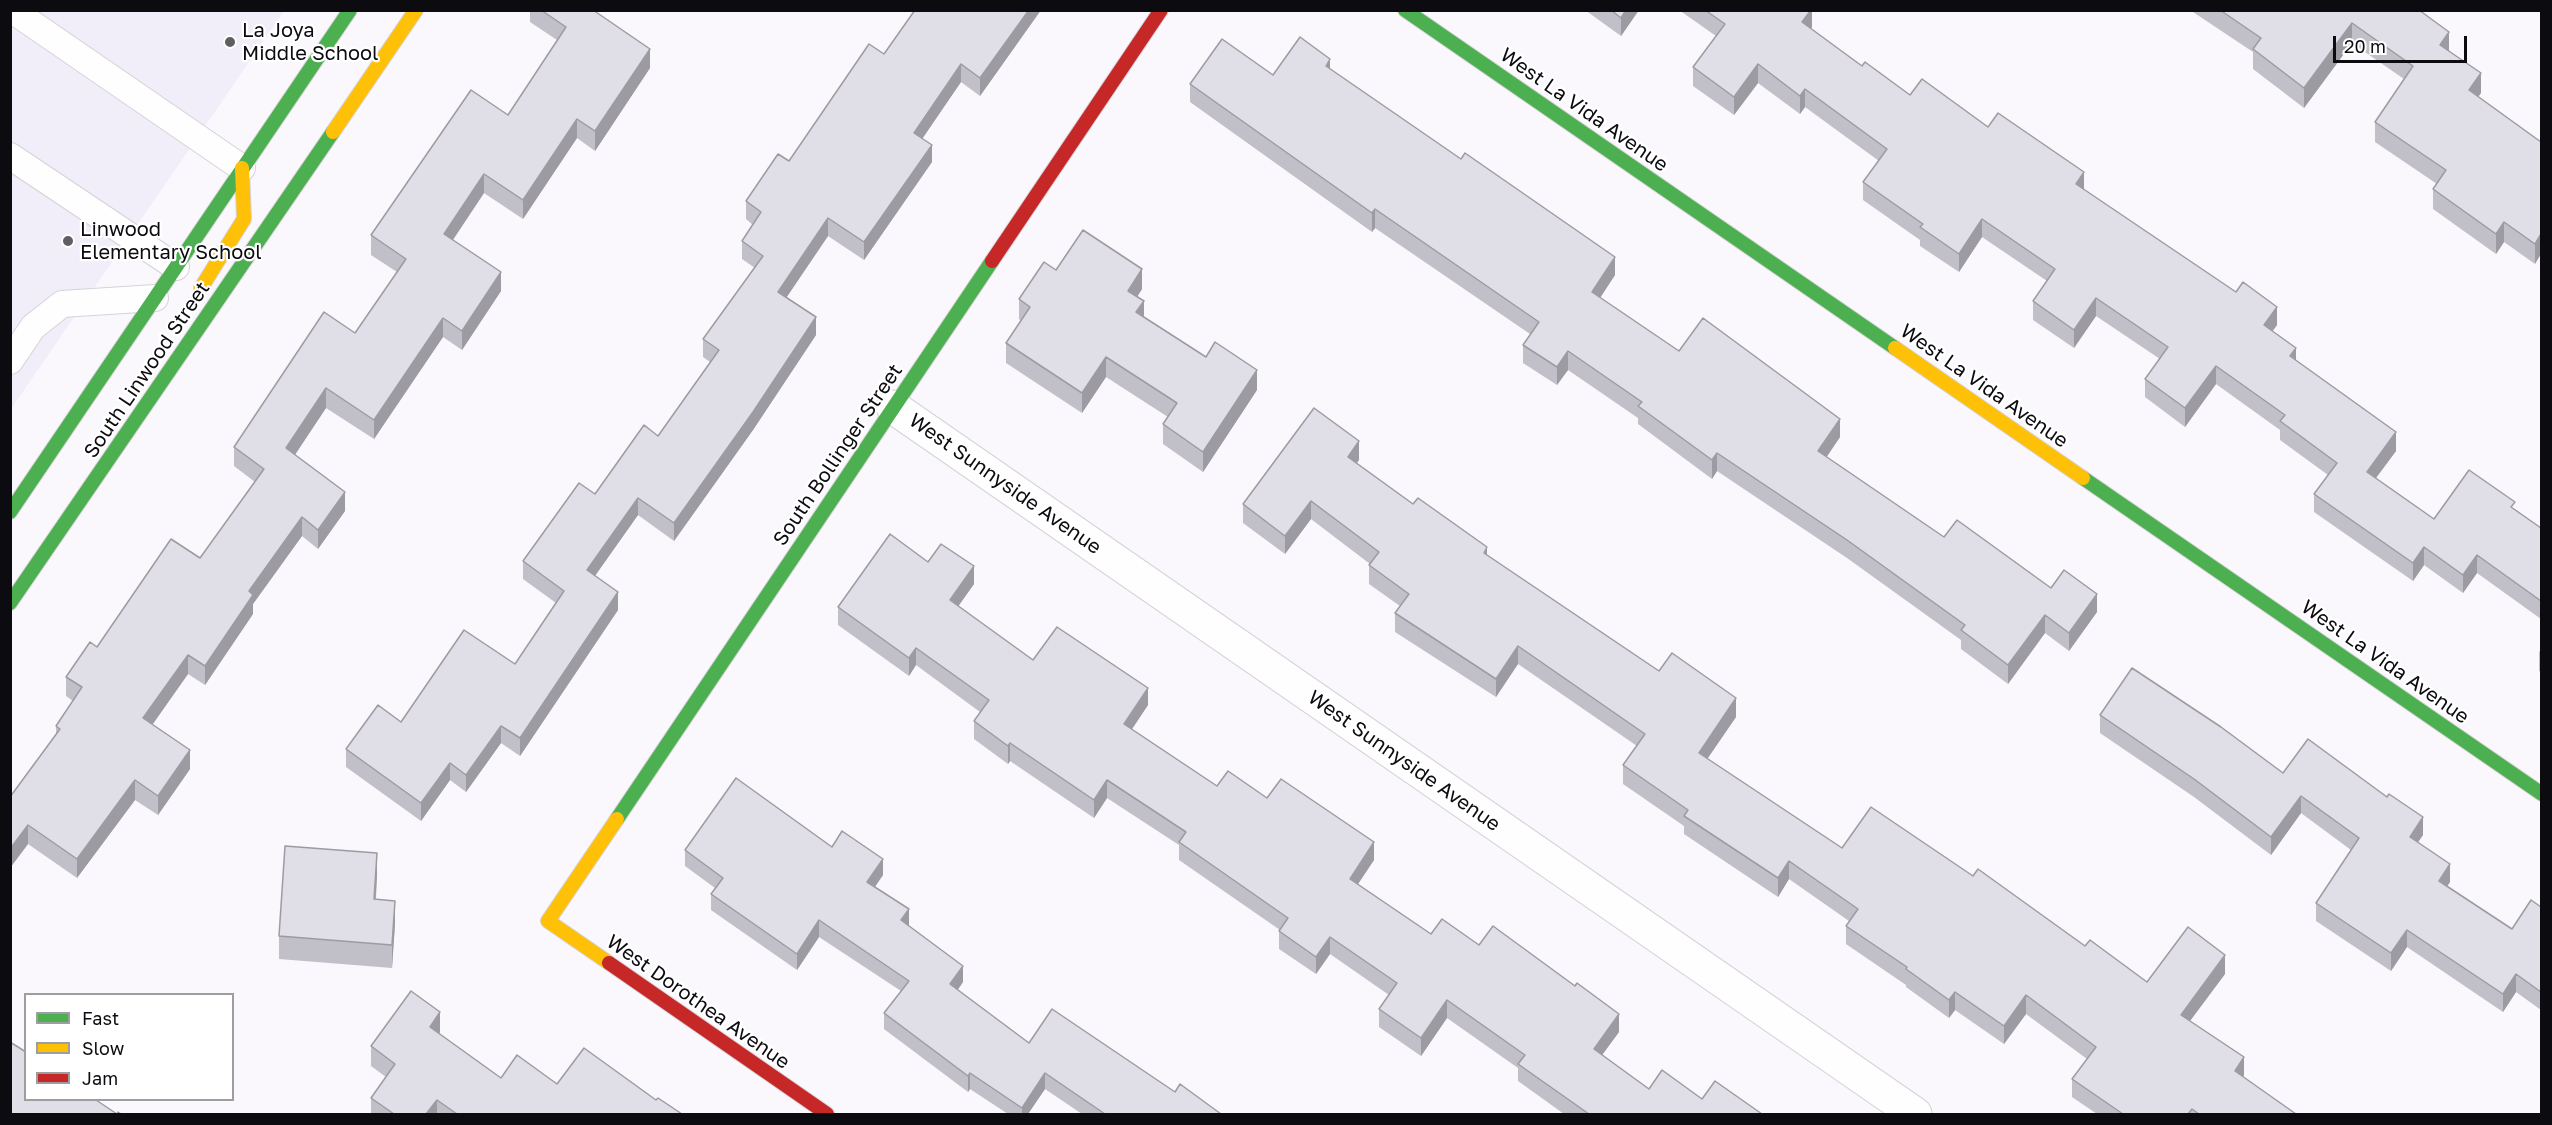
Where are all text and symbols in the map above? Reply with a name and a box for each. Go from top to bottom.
place label: La Joya Middle School [242,19,378,66]
scale bar [2336,24,2470,62]
marker: La Joya Middle School [223,35,237,49]
text: 20 m [2344,35,2386,57]
street label: West La Vida Avenue [1495,43,1673,177]
place label: Linwood Elementary School [80,218,262,265]
marker: Linwood Elementary School [61,234,75,248]
street label: South Linwood Street [79,277,215,463]
street label: West La Vida Avenue [1895,319,2073,453]
street label: South Bollinger Street [768,360,908,550]
street label: West Sunnyside Avenue [904,408,1106,560]
street label: West La Vida Avenue [2296,595,2474,729]
street label: West Sunnyside Avenue [1303,685,1505,837]
street label: West Dorothea Avenue [602,930,794,1074]
legend [24,993,234,1101]
text: Fast [82,1007,119,1029]
text: Slow [82,1037,124,1059]
text: Jam [82,1067,118,1089]

